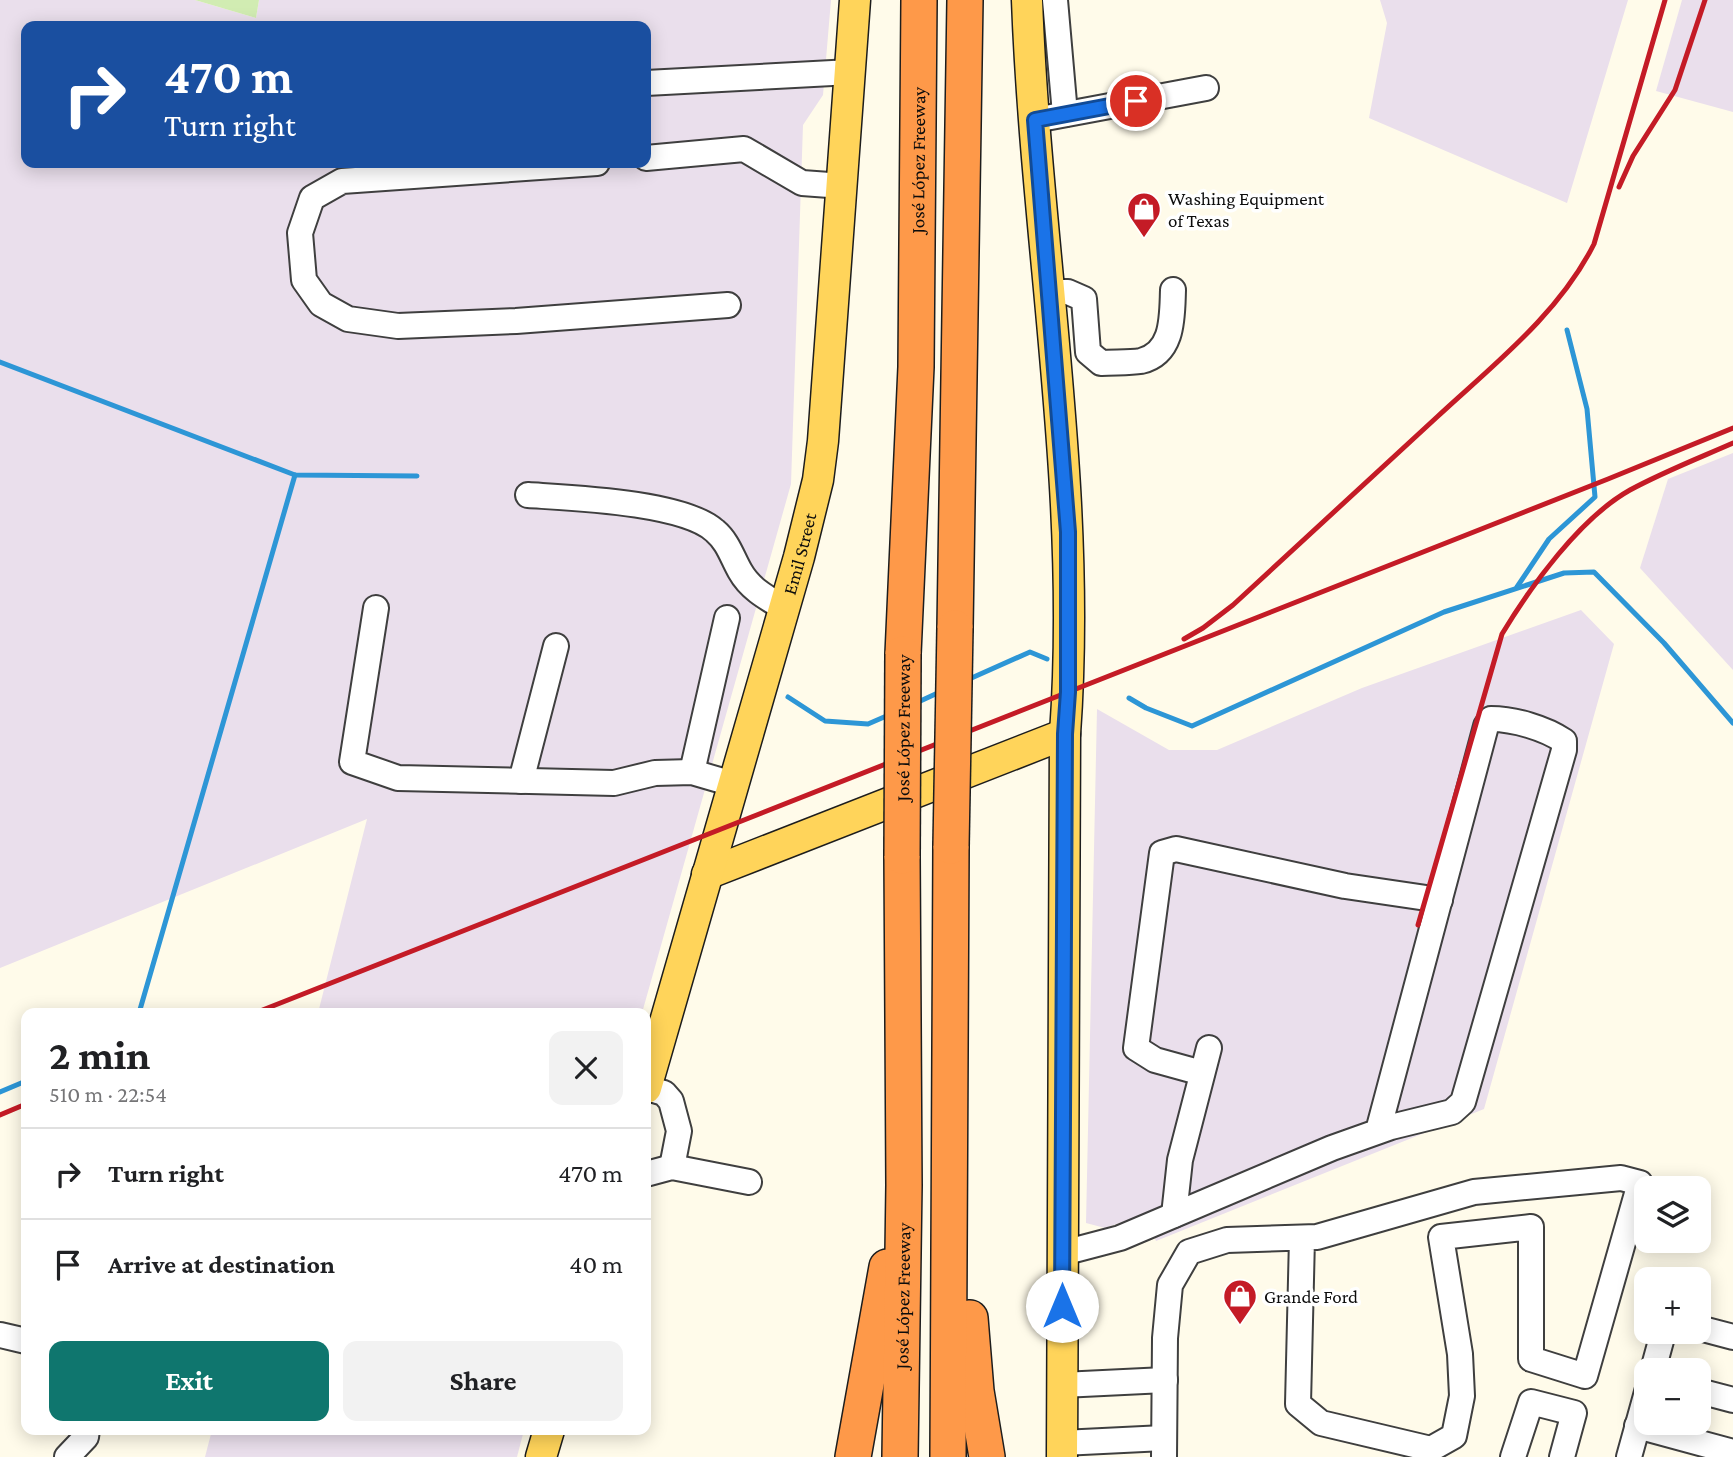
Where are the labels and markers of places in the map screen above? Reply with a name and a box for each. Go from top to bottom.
pin [1106,71,1166,131]
place label: Washing Equipment of Texas [1168,188,1325,231]
shop icon: Washing Equipment of Texas [1125,190,1163,239]
shop icon: Grande Ford [1221,1277,1259,1326]
place label: Grande Ford [1264,1286,1358,1307]

